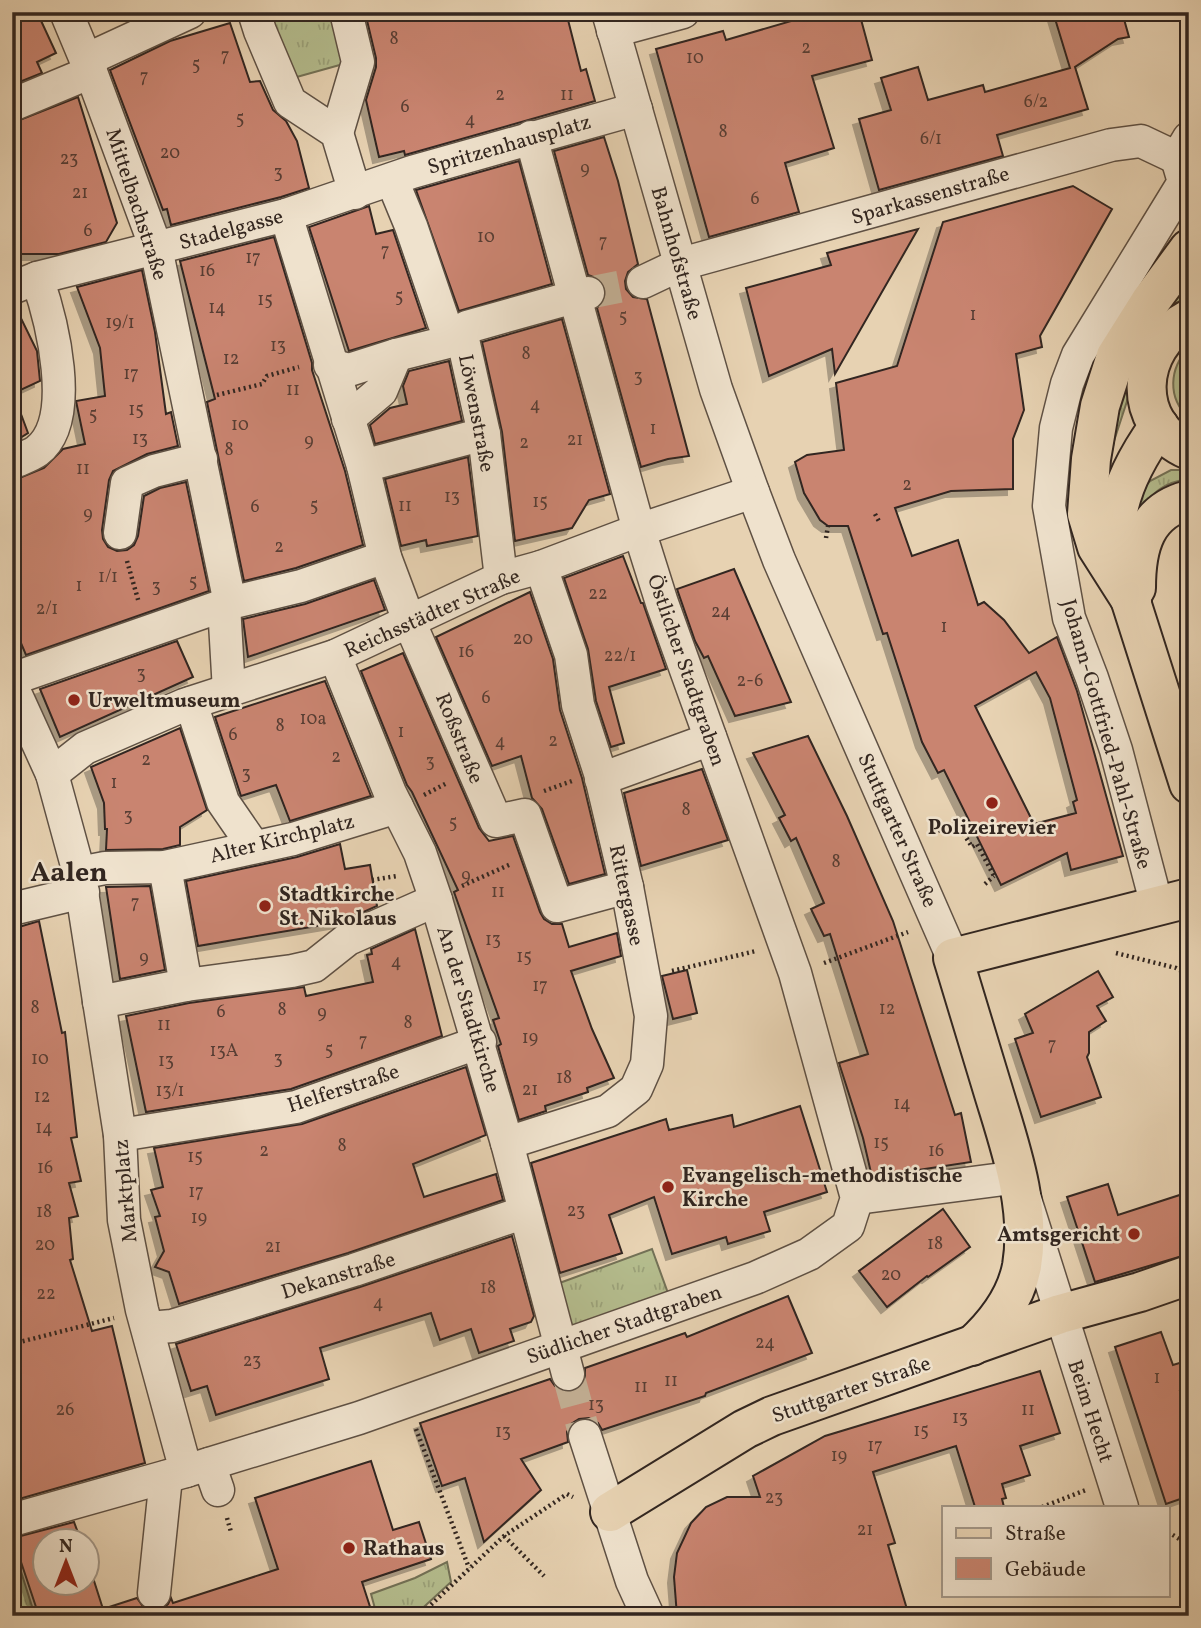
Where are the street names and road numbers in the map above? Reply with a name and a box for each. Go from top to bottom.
street label: Spritzenhausplatz [424,108,595,183]
street label: Mittelbachstraße [97,125,174,284]
street label: Sparkassenstraße [848,160,1013,233]
street label: Bahnhofstraße [643,183,708,324]
street label: Stadelgasse [176,203,287,258]
street label: Löwenstraße [450,352,501,475]
street label: Reichsstädter Straße [340,562,525,666]
street label: Östlicher Stadtgraben [639,571,732,770]
street label: Johann-Gottfried-Pahl-Straße [1053,596,1158,873]
street label: Roßstraße [427,689,490,788]
street label: Stuttgarter Straße [850,749,944,912]
street label: Alter Kirchplatz [207,807,358,871]
street label: Rittergasse [601,842,650,949]
street label: An der Stadtkirche [428,923,507,1096]
street label: Helferstraße [284,1058,403,1121]
street label: Marktplatz [108,1138,145,1244]
street label: Dekanstraße [278,1245,399,1308]
street label: Südlicher Stadtgraben [523,1278,726,1372]
street label: Stuttgarter Straße [768,1350,935,1431]
street label: Beim Hecht [1059,1356,1120,1467]

